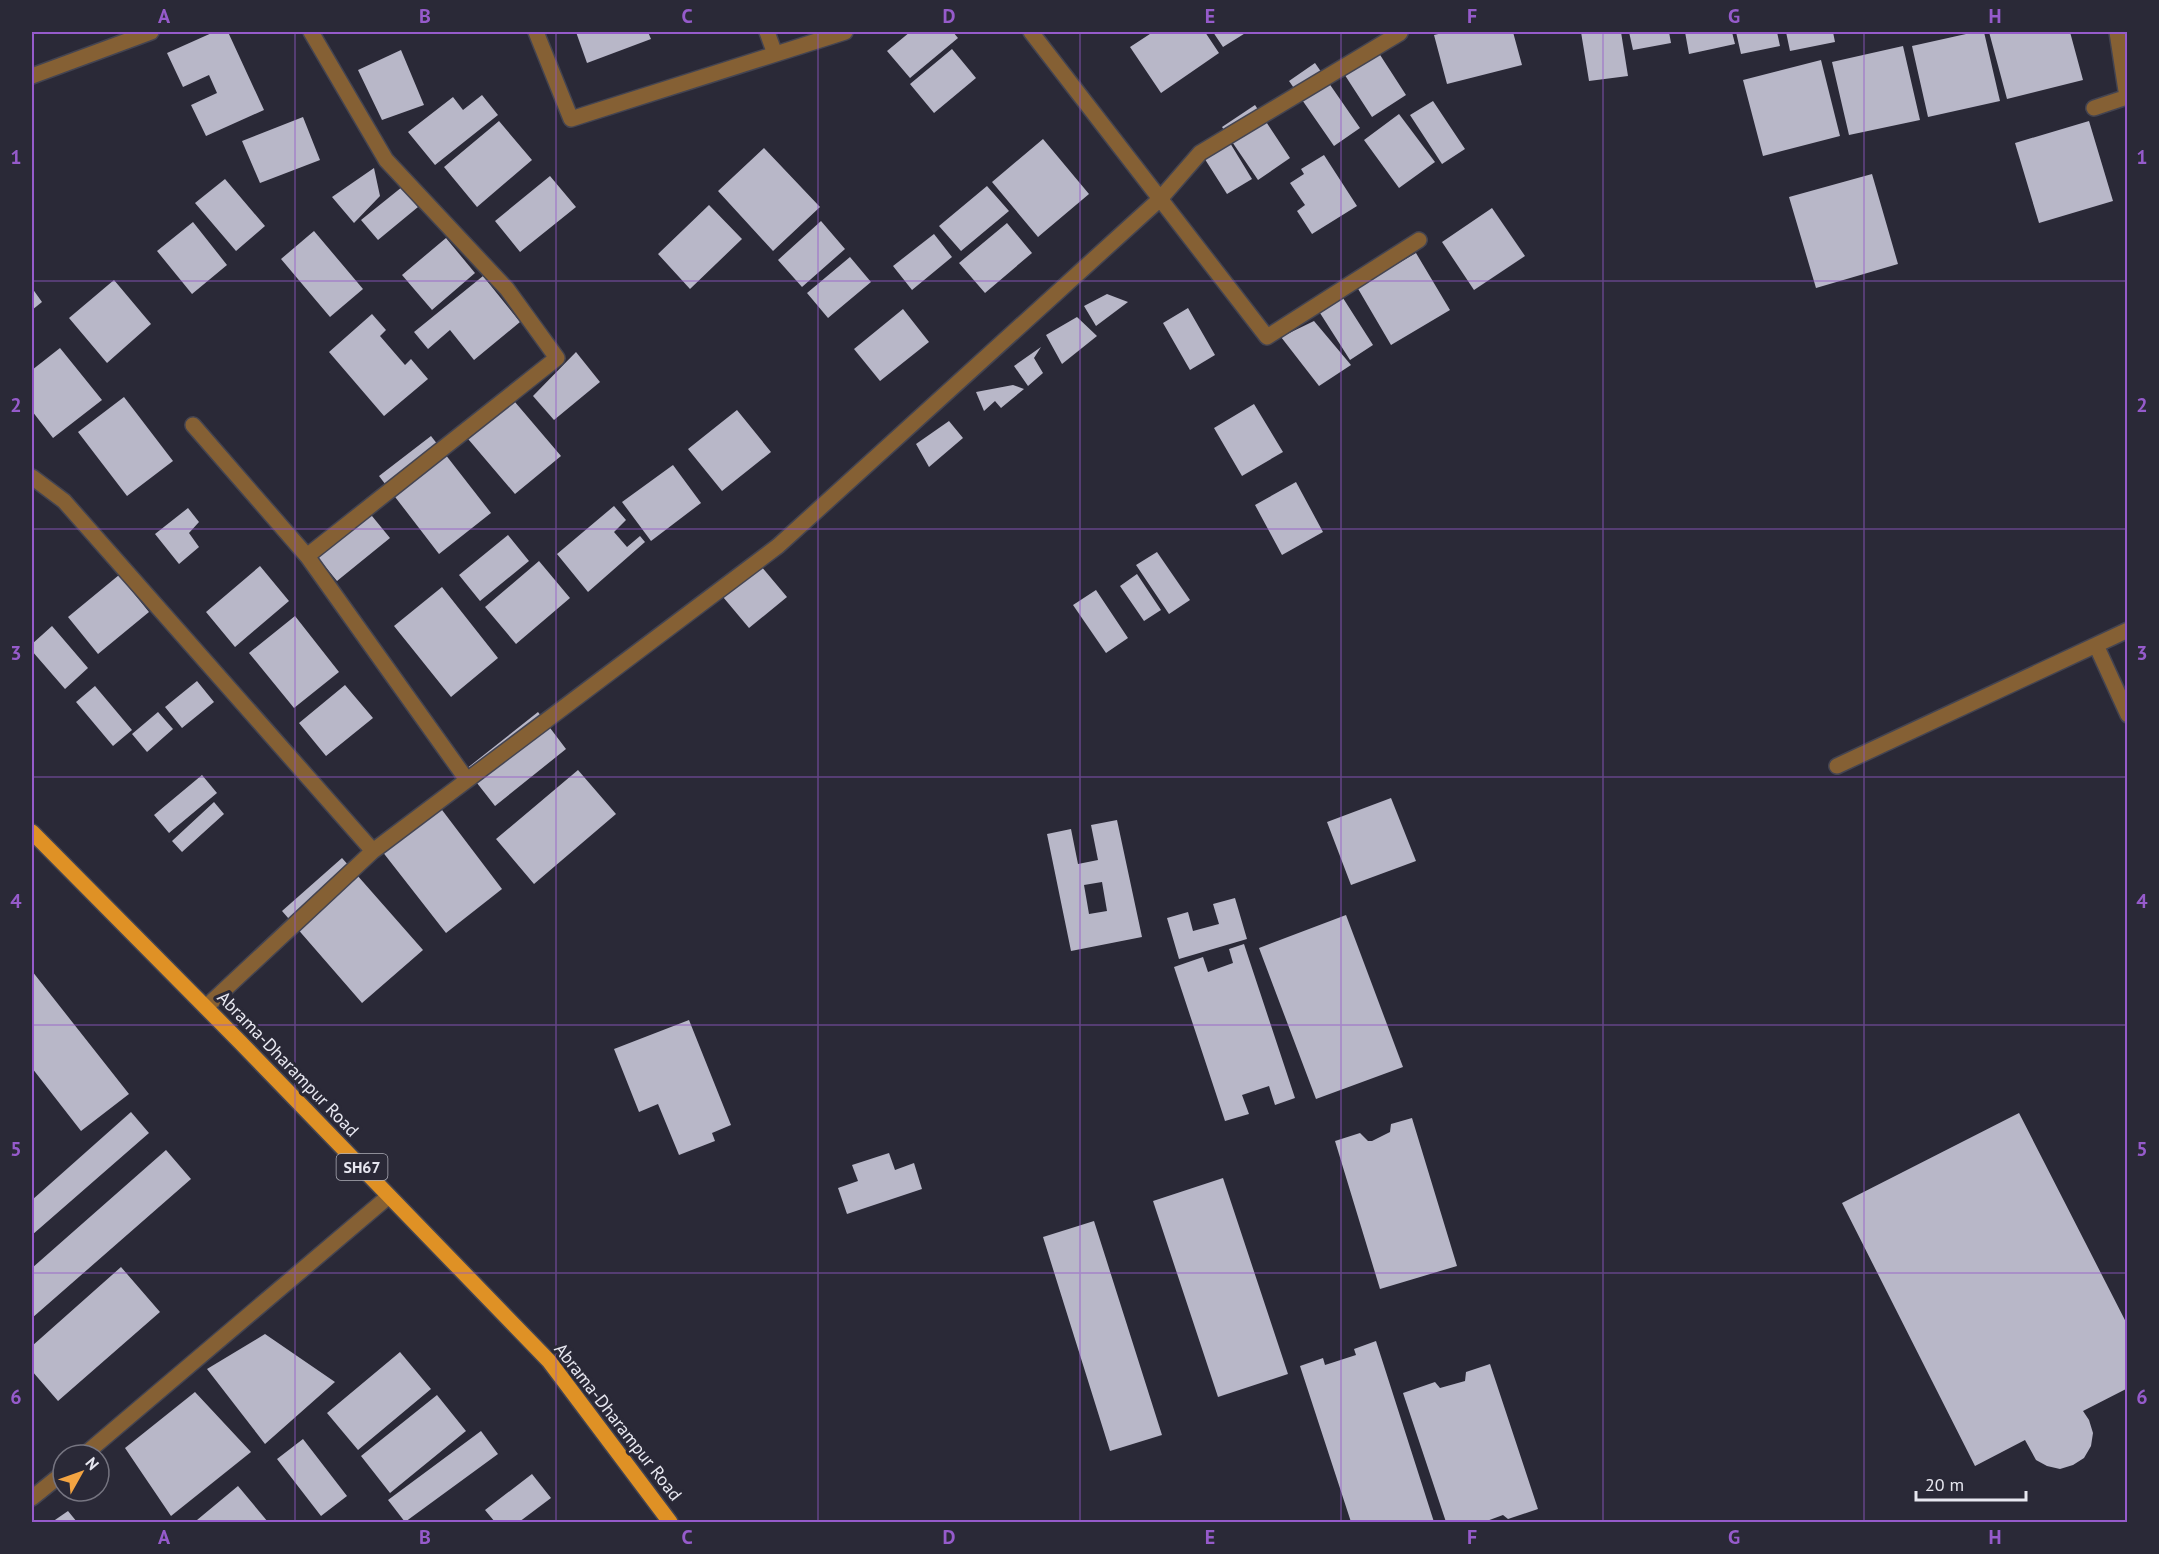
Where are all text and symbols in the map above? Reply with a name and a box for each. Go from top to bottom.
text: A [158,3,171,29]
text: B [419,3,431,29]
text: C [681,3,693,29]
text: D [943,3,956,29]
text: E [1205,3,1215,29]
text: F [1467,3,1477,29]
text: G [1728,3,1740,29]
text: H [1988,3,2002,29]
text: 1 [10,144,22,170]
text: 1 [2136,144,2148,170]
text: 2 [10,392,22,418]
text: 2 [2136,392,2148,418]
text: 3 [10,640,22,666]
text: 3 [2136,640,2148,666]
text: 4 [10,888,22,914]
text: 4 [2136,888,2148,914]
street label: Abrama-Dharampur Road [213,986,364,1141]
text: 5 [10,1136,22,1162]
text: 5 [2136,1136,2148,1162]
road number: SH67 [336,1154,388,1180]
street label: Abrama-Dharampur Road [550,1338,687,1505]
text: 6 [10,1384,22,1410]
text: 6 [2136,1384,2148,1410]
north arrow [51,1443,111,1503]
text: N [81,1453,104,1474]
scale bar [1916,1464,2026,1502]
text: 20 m [1925,1473,1964,1496]
text: A [158,1524,171,1550]
text: B [419,1524,431,1550]
text: C [681,1524,693,1550]
text: D [943,1524,956,1550]
text: E [1205,1524,1215,1550]
text: F [1467,1524,1477,1550]
text: G [1728,1524,1740,1550]
text: H [1988,1524,2002,1550]

